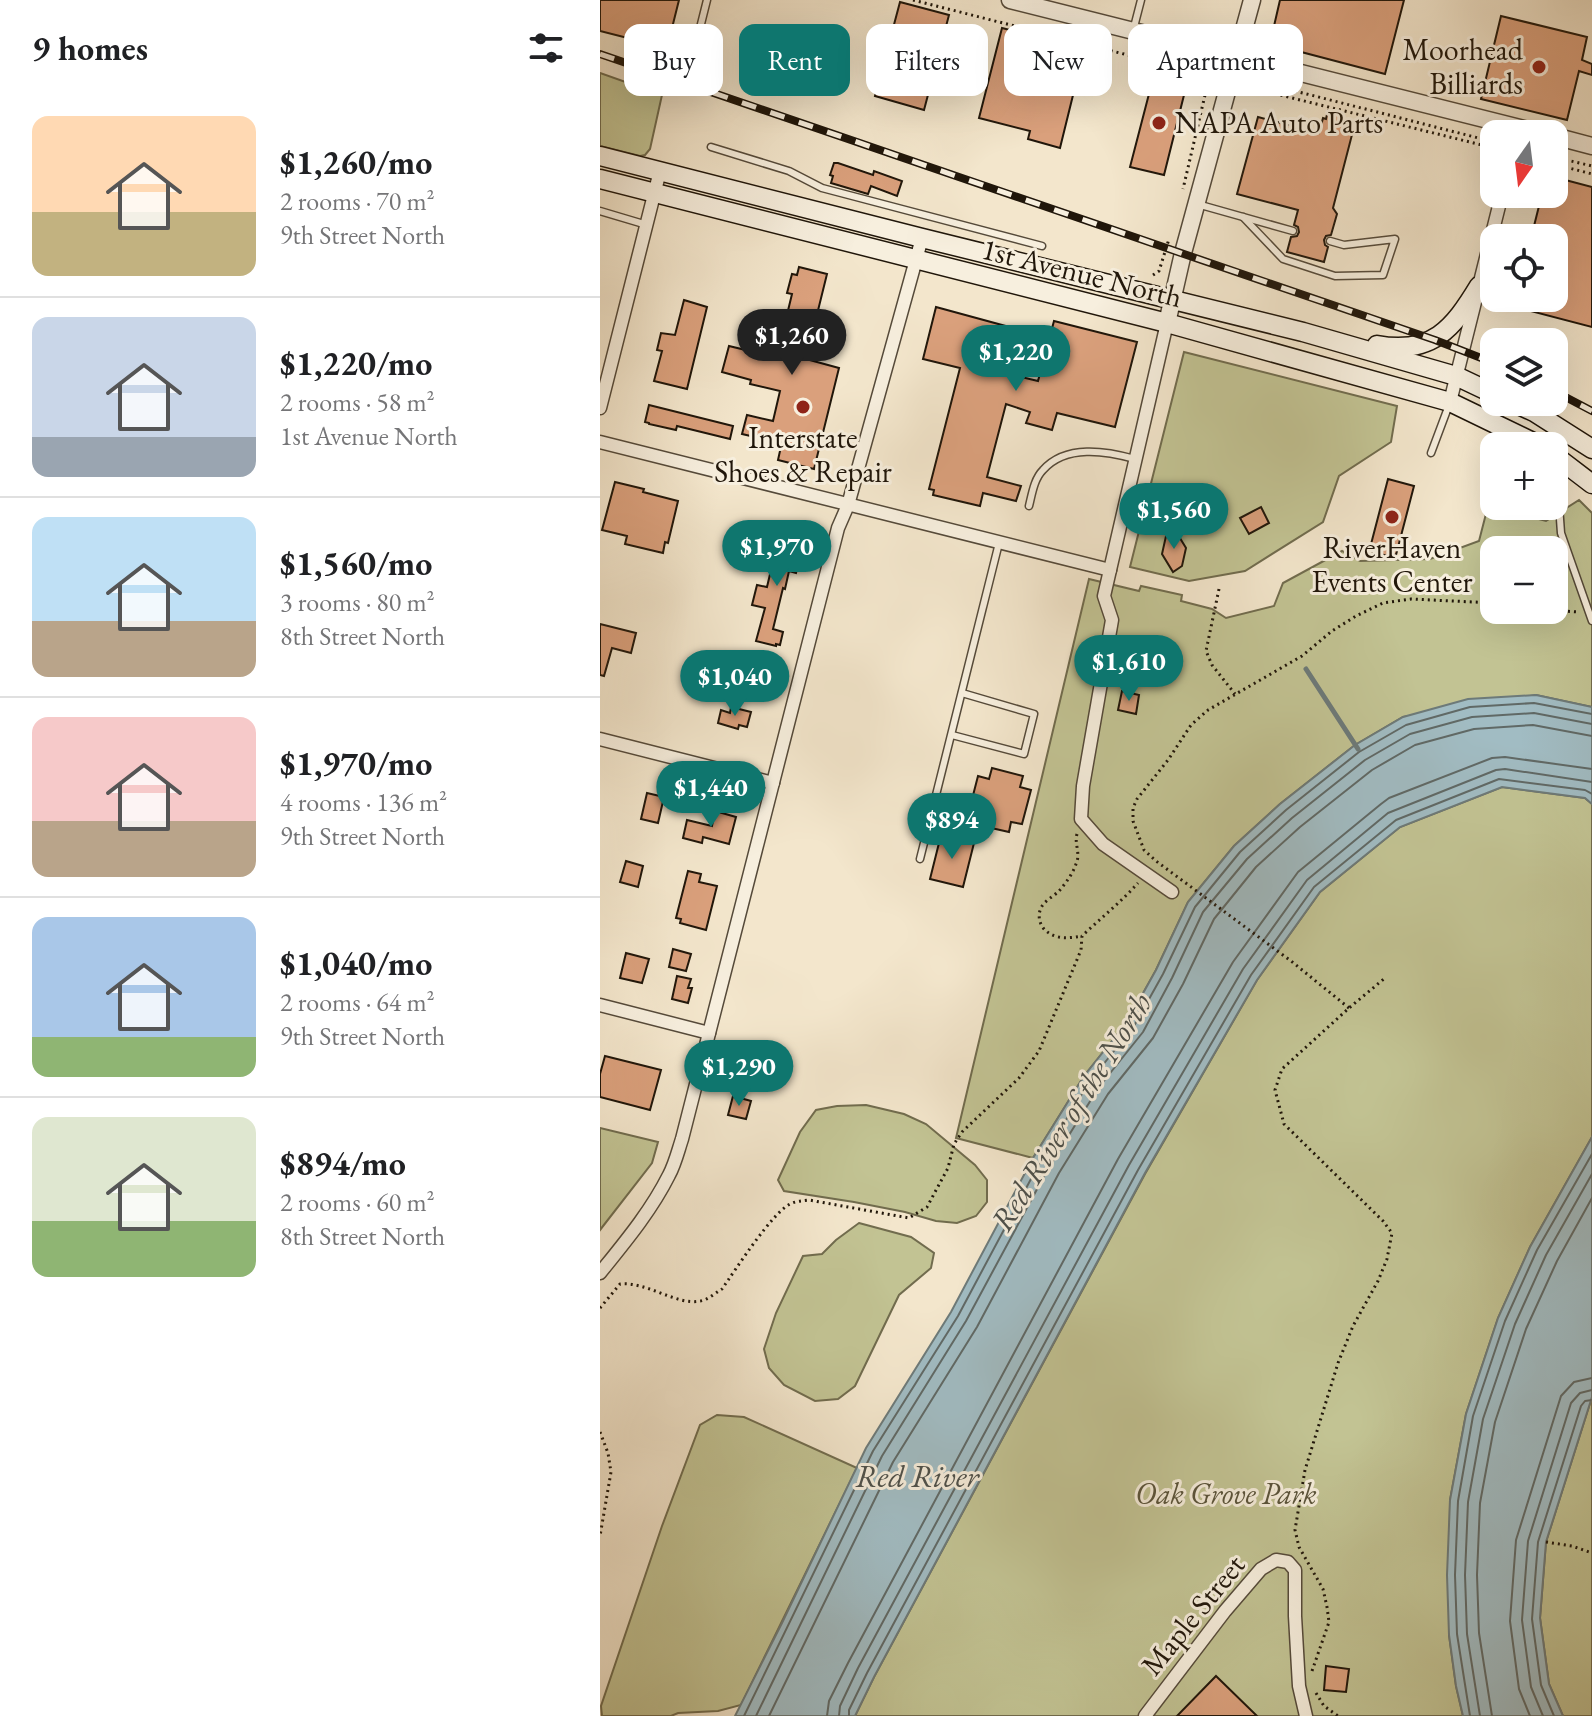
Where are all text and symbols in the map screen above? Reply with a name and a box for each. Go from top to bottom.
chip: Buy [624,24,723,96]
chip: Rent [739,24,850,96]
chip: Filters [866,24,988,96]
chip: New [1004,24,1112,96]
chip: Apartment [1128,24,1303,96]
text: 9 homes [32,26,148,70]
icon: filters [524,26,568,70]
place label: Moorhead Billiards [1403,30,1524,103]
marker: Moorhead Billiards [1530,58,1548,76]
place label: NAPA Auto Parts [1175,103,1383,142]
marker: NAPA Auto Parts [1150,114,1168,132]
north arrow [1480,120,1568,208]
map controls [1480,120,1568,624]
text: $1,260/mo [280,140,432,184]
icon: home [96,148,192,244]
text: 2 rooms · 70 m² [280,184,435,218]
text: 9th Street North [280,218,445,252]
button: locate [1480,224,1568,312]
street label: 1st Avenue North [978,229,1186,316]
pin: $1,260 [727,309,857,377]
text: $1,260 [755,318,829,352]
pin: $1,220 [951,325,1081,393]
button: layers [1480,328,1568,416]
text: $1,220 [979,334,1053,368]
text: $1,220/mo [280,341,432,385]
icon: home [96,349,192,445]
text: 2 rooms · 58 m² [280,385,435,419]
marker: Interstate Shoes & Repair [794,398,812,416]
place label: Interstate Shoes & Repair [714,418,892,491]
text: 1st Avenue North [280,419,458,453]
button: + [1480,432,1568,520]
pin: $1,560 [1109,483,1239,551]
text: $1,560 [1137,492,1211,526]
marker: RiverHaven Events Center [1383,508,1401,526]
pin: $1,970 [712,520,842,588]
place label: RiverHaven Events Center [1311,528,1473,601]
text: $1,970 [740,529,814,563]
button: − [1480,536,1568,624]
text: $1,560/mo [280,541,432,585]
icon: home [96,549,192,645]
text: 3 rooms · 80 m² [280,585,435,619]
text: 8th Street North [280,619,445,653]
pin: $1,610 [1064,635,1194,703]
text: $1,610 [1092,644,1166,678]
pin: $1,040 [670,650,800,718]
text: $1,040 [698,659,772,693]
text: $1,970/mo [280,741,432,785]
icon: home [96,749,192,845]
pin: $1,440 [646,761,776,829]
text: $1,440 [674,770,748,804]
text: 4 rooms · 136 m² [280,785,447,819]
pin: $894 [905,793,999,861]
text: $894 [925,802,979,836]
text: 9th Street North [280,819,445,853]
text: $1,040/mo [280,941,432,985]
icon: home [96,949,192,1045]
text: 2 rooms · 64 m² [280,985,435,1019]
water label: Red River of the North [981,985,1161,1239]
text: 9th Street North [280,1019,445,1053]
pin: $1,290 [674,1040,804,1108]
text: $1,290 [702,1049,776,1083]
text: $894/mo [280,1141,406,1185]
icon: home [96,1149,192,1245]
text: 2 rooms · 60 m² [280,1185,435,1219]
text: 8th Street North [280,1219,445,1253]
water label: Red River [855,1455,981,1497]
park label: Oak Grove Park [1135,1474,1317,1513]
street label: Maple Street [1132,1546,1254,1683]

